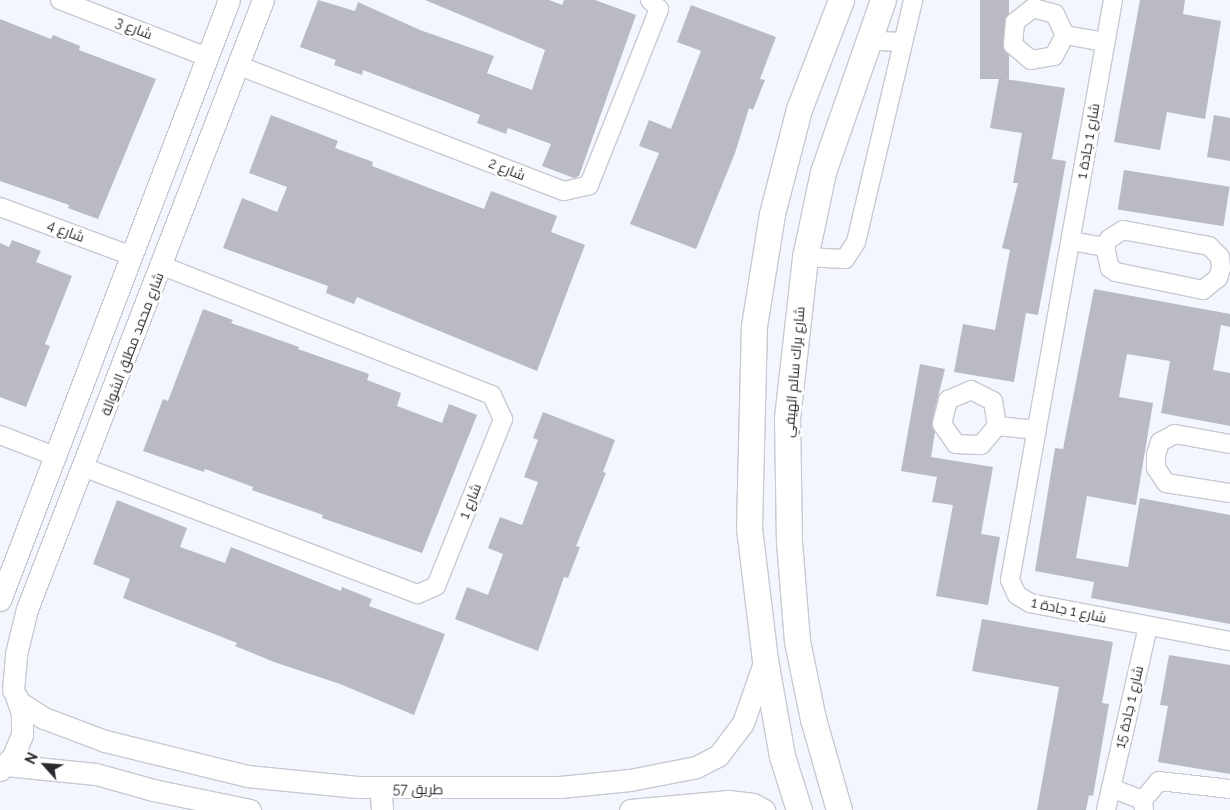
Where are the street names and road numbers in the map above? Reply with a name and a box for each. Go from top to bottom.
street label: شارع 3 [113,13,155,43]
street label: شارع 1 جادة 1 [1073,102,1103,180]
street label: شارع 2 [486,154,528,184]
street label: شارع 4 [45,217,87,245]
street label: شارع محمد مطلق الشوالة [97,270,167,418]
street label: شارع براك سالم الهيفي [780,306,808,438]
street label: شارع 1 [455,481,485,521]
street label: شارع 1 جادة 1 [1030,594,1108,626]
street label: شارع 1 جادة 15 [1111,664,1147,750]
street label: طريق 57 [393,780,443,798]

